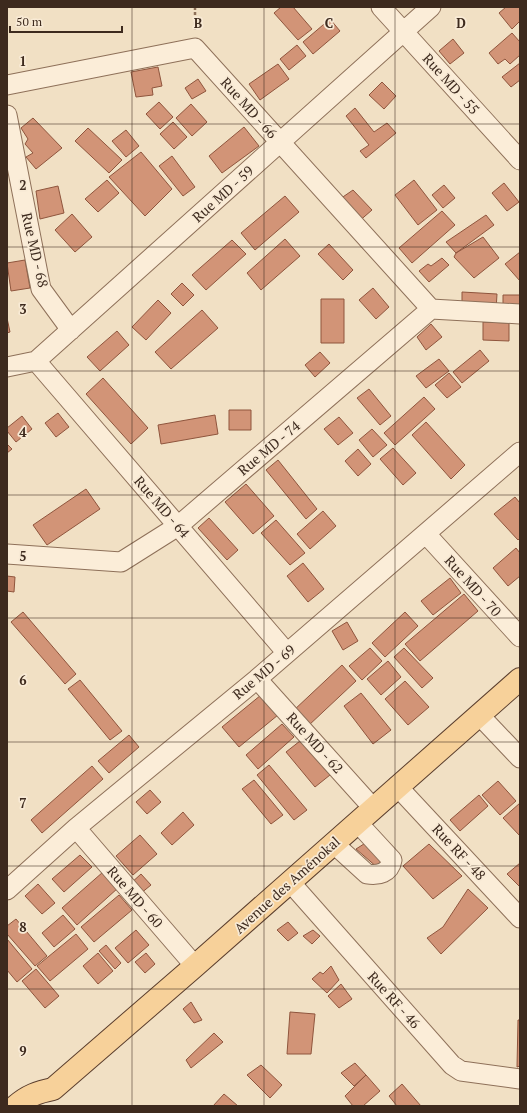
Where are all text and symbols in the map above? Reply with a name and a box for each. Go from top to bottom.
scale bar [10,8,122,34]
text: 50 m [16,14,43,29]
text: B [194,14,202,32]
text: C [325,14,333,32]
text: D [456,14,466,32]
street label: Rue MD - 55 [419,49,484,118]
text: 1 [19,52,27,70]
street label: Rue MD - 66 [217,73,282,143]
street label: Rue MD - 59 [188,161,257,226]
text: 2 [19,176,27,194]
street label: Rue MD - 68 [18,211,53,289]
text: 3 [19,300,27,318]
street label: Rue MD - 74 [233,416,304,479]
text: 4 [19,423,27,441]
street label: Rue MD - 64 [130,472,195,542]
text: 5 [19,547,27,565]
street label: Rue MD - 70 [441,551,506,620]
street label: Rue MD - 69 [228,640,299,703]
text: 6 [19,671,27,689]
street label: Rue MD - 62 [283,708,348,777]
text: 7 [19,794,27,812]
street label: Rue RF - 48 [428,819,490,884]
street label: Avenue des Aménokal [230,832,344,937]
street label: Rue MD - 60 [103,862,167,932]
text: 8 [19,918,27,936]
street label: Rue RF - 46 [364,967,425,1033]
text: 9 [19,1042,27,1060]

